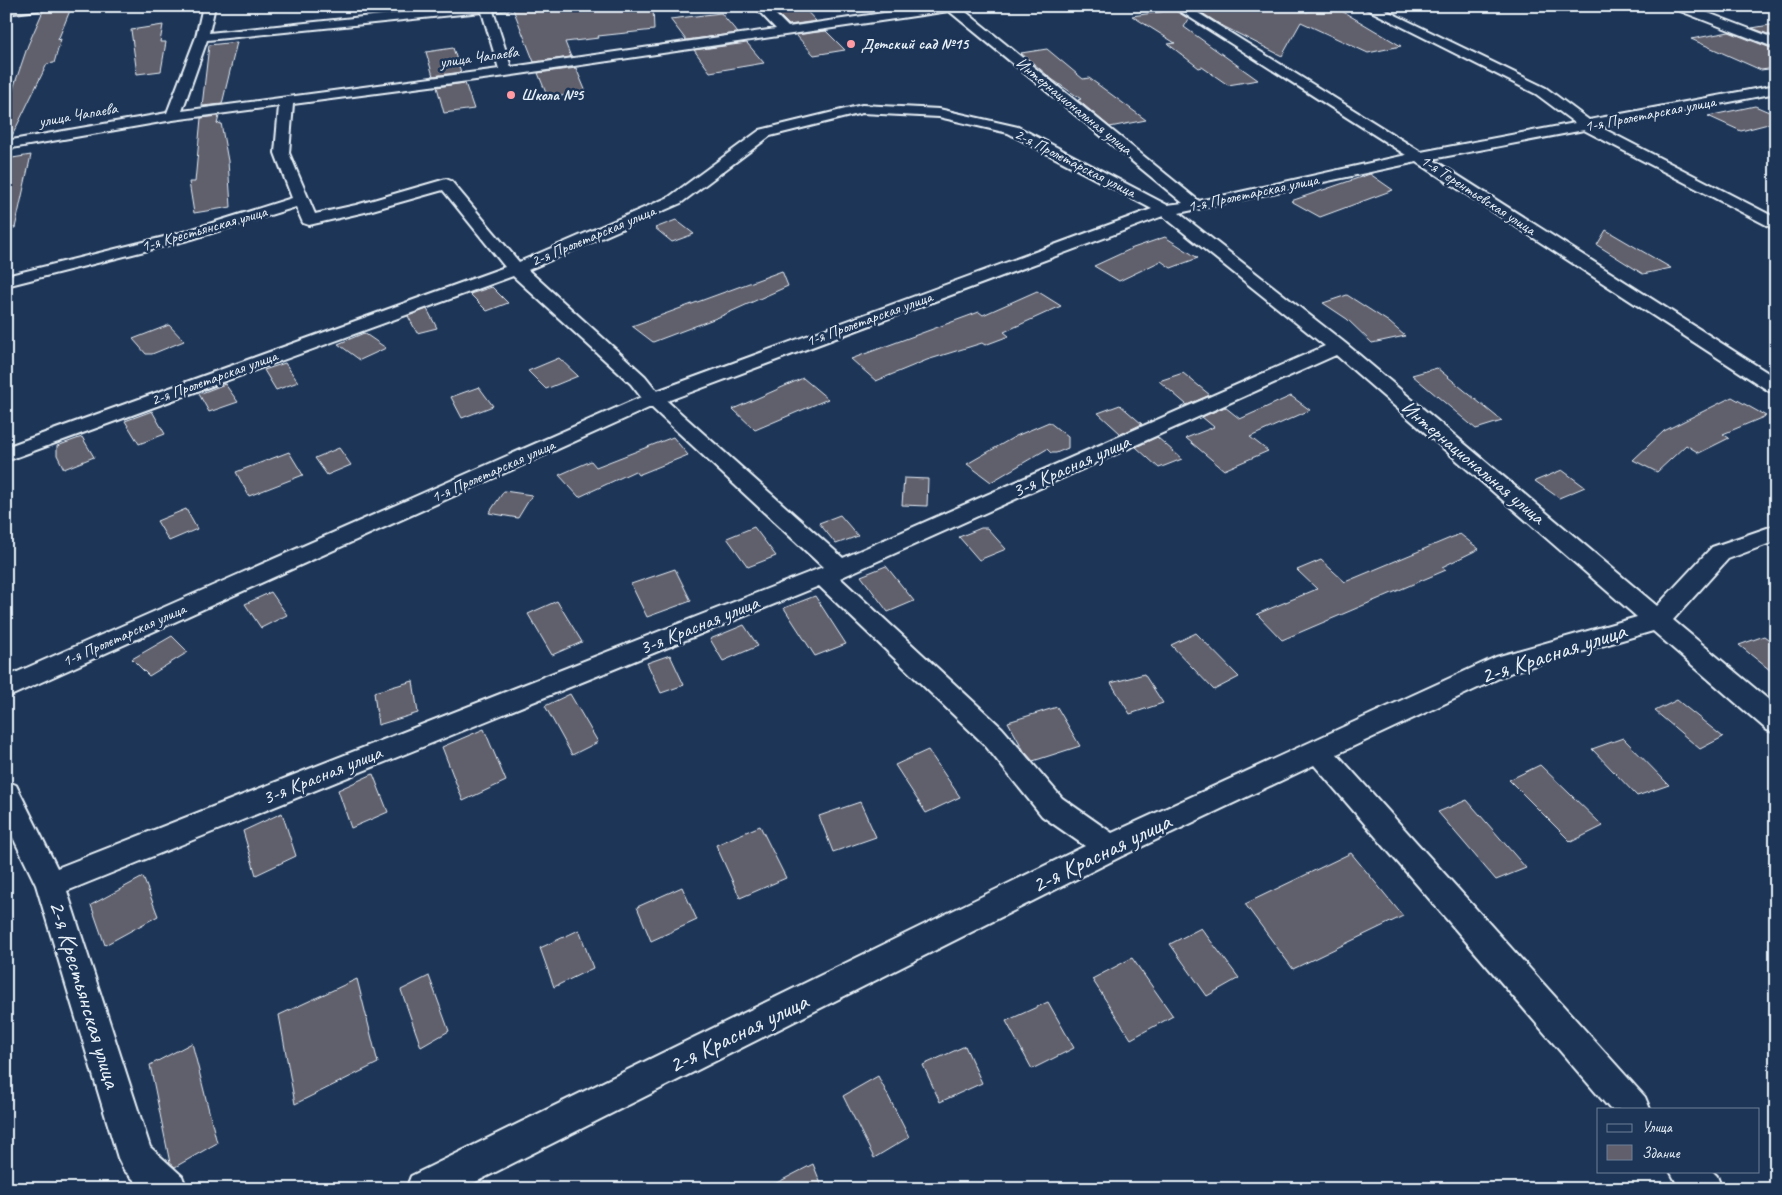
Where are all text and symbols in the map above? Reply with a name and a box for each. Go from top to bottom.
place label: Детский сад №15 [861,34,970,54]
marker: Детский сад №15 [845,38,857,50]
street label: улица Чапаева [437,41,521,73]
street label: Интернациональная улица [1012,53,1137,160]
place label: Школа №5 [521,85,585,105]
marker: Школа №5 [505,89,517,101]
street label: 1-я Пролетарская улица [1583,91,1719,137]
street label: улица Чапаева [36,98,120,132]
street label: 2-я Пролетарская улица [1011,124,1140,203]
street label: 1-я Терентьевская улица [1417,150,1541,241]
street label: 1-я Пролетарская улица [1186,169,1322,217]
street label: 2-я Пролетарская улица [528,200,659,271]
street label: 1-я Крестьянская улица [139,201,271,257]
street label: 1-я Пролетарская улица [803,286,936,351]
street label: 2-я Пролетарская улица [148,345,281,410]
street label: Интернациональная улица [1396,395,1551,530]
street label: 3-я Красная улица [1008,428,1135,503]
street label: 1-я Пролетарская улица [428,434,559,507]
street label: 3-я Красная улица [636,589,763,660]
street label: 1-я Пролетарская улица [59,598,190,671]
street label: 2-я Красная улица [1476,615,1631,691]
street label: 3-я Красная улица [259,739,386,810]
street label: 2-я Красная улица [1026,806,1177,900]
street label: 2-я Крестьянская улица [42,896,128,1093]
street label: 2-я Красная улица [663,986,814,1080]
legend [1597,1108,1760,1172]
text: Улица [1642,1118,1673,1137]
text: Здание [1642,1144,1681,1163]

